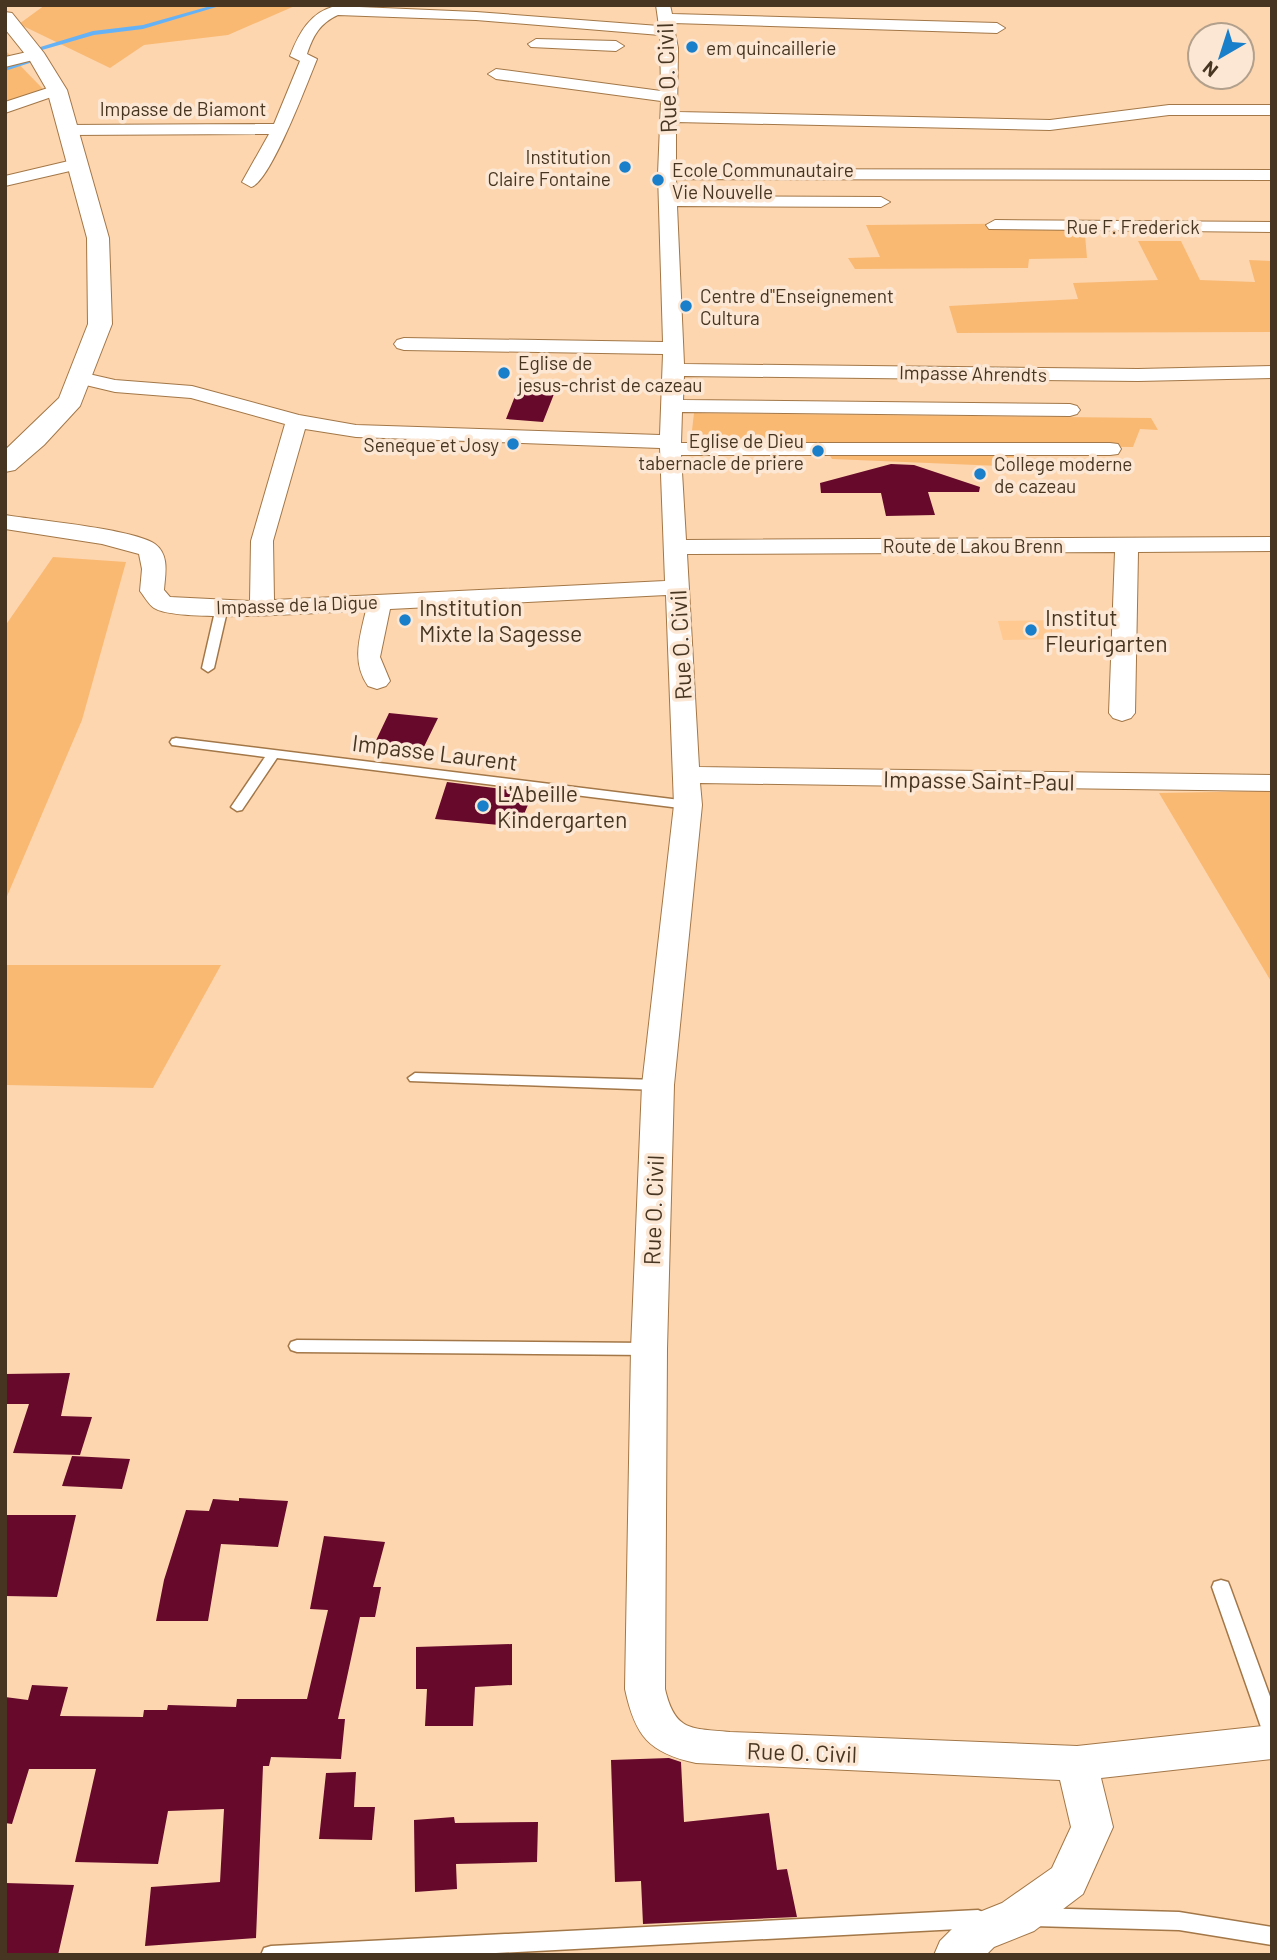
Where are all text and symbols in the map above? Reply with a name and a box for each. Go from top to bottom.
north arrow [1186,21,1256,91]
street label: Rue O. Civil [650,22,682,134]
place label: em quincaillerie [706,36,836,59]
marker: em quincaillerie [684,39,700,55]
text: N [1198,57,1222,83]
street label: Impasse de Biamont [100,97,266,120]
place label: Institution Claire Fontaine [487,145,611,190]
place label: Ecole Communautaire Vie Nouvelle [672,158,854,203]
marker: Institution Claire Fontaine [617,159,633,175]
marker: Ecole Communautaire Vie Nouvelle [650,172,666,188]
street label: Rue F. Frederick [1066,215,1200,238]
place label: Centre d"Enseignement Cultura [700,284,894,329]
marker: Centre d"Enseignement Cultura [678,298,694,314]
place label: Eglise de jesus-christ de cazeau [517,351,703,396]
street label: Impasse Ahrendts [899,360,1047,386]
marker: Eglise de jesus-christ de cazeau [496,365,512,381]
place label: Eglise de Dieu tabernacle de priere [638,429,804,474]
place label: Seneque et Josy [364,433,499,456]
marker: Seneque et Josy [505,436,521,452]
marker: Eglise de Dieu tabernacle de priere [810,443,826,459]
place label: College moderne de cazeau [994,452,1132,497]
marker: College moderne de cazeau [972,466,988,482]
street label: Route de Lakou Brenn [883,534,1063,557]
street label: Rue O. Civil [663,589,697,701]
street label: Impasse de la Digue [216,590,378,618]
place label: Institution Mixte la Sagesse [419,593,582,647]
place label: Institut Fleurigarten [1045,603,1168,657]
marker: Institution Mixte la Sagesse [397,612,413,628]
marker: Institut Fleurigarten [1023,622,1039,638]
street label: Impasse Laurent [351,728,519,776]
street label: Impasse Saint-Paul [883,764,1075,796]
place label: L'Abeille Kindergarten [497,779,628,833]
marker: L'Abeille Kindergarten [475,798,491,814]
street label: Rue O. Civil [637,1154,669,1266]
street label: Rue O. Civil [746,1736,858,1768]

